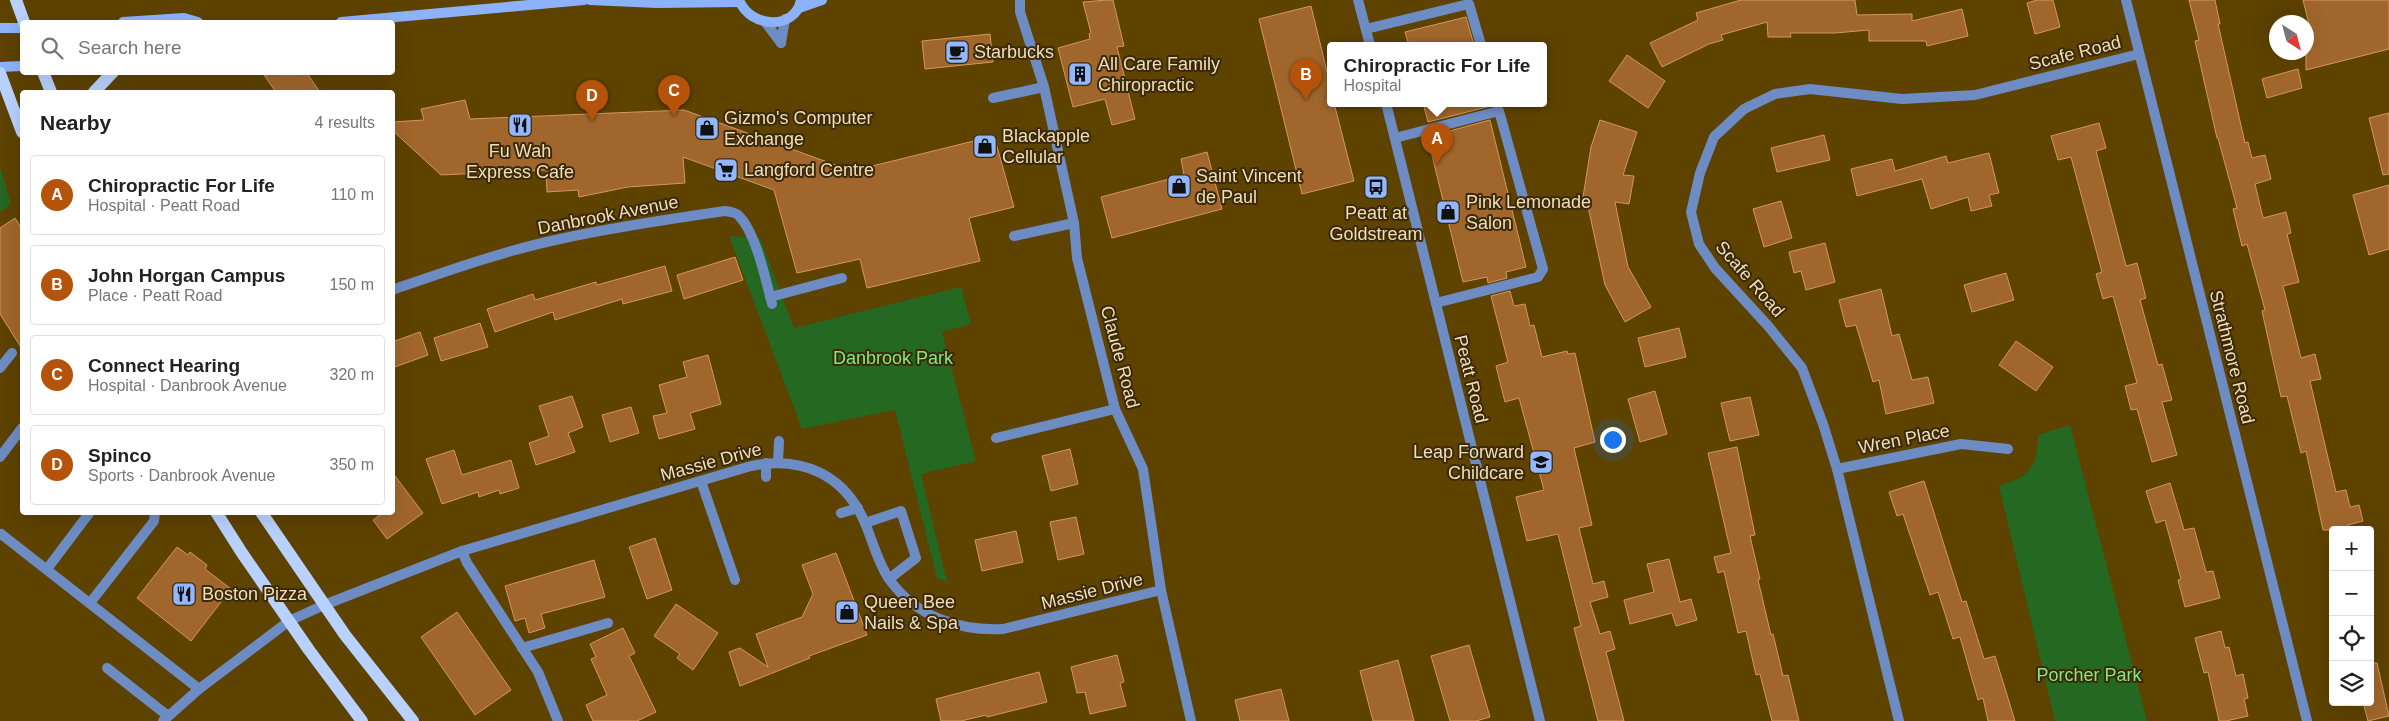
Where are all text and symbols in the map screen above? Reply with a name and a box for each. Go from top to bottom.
north arrow [2269,15,2314,60]
search box [20,20,395,75]
street label: Scafe Road [2027,32,2123,74]
icon: search [38,34,66,62]
text: Search here [78,37,182,58]
cafe icon: Starbucks [944,39,970,65]
place label: Starbucks [974,42,1054,62]
popup [1327,42,1547,107]
place label: All Care Family Chiropractic [1098,54,1220,95]
text: Chiropractic For Life [1344,55,1530,76]
pin: B [1290,59,1322,100]
building icon: All Care Family Chiropractic [1067,61,1093,87]
pin: C [658,75,690,116]
text: Hospital [1344,77,1401,94]
pin: D [576,80,608,121]
place label: Gizmo's Computer Exchange [724,108,872,149]
text: Nearby [40,111,111,134]
restaurant icon: Fu Wah Express Cafe [507,112,533,138]
text: 4 results [315,114,375,131]
shop icon: Gizmo's Computer Exchange [694,115,720,141]
pin: A [1421,123,1453,164]
place label: Blackapple Cellular [1002,126,1090,167]
shop icon: Blackapple Cellular [972,133,998,159]
place label: Fu Wah Express Cafe [466,141,574,182]
supermarket icon: Langford Centre [713,157,739,183]
place label: Langford Centre [744,160,874,180]
place label: Saint Vincent de Paul [1196,166,1302,207]
shop icon: Saint Vincent de Paul [1166,173,1192,199]
bus stop icon: Peatt at Goldstream [1363,174,1389,200]
text: Chiropractic For Life [88,175,275,196]
text: A [51,186,63,203]
text: 110 m [331,186,374,203]
street label: Danbrook Avenue [536,192,680,238]
place label: Pink Lemonade Salon [1466,192,1591,233]
text: Hospital · Peatt Road [88,197,240,214]
shop icon: Pink Lemonade Salon [1435,199,1461,225]
place label: Peatt at Goldstream [1329,203,1423,244]
street label: Scafe Road [1712,237,1788,321]
text: John Horgan Campus [88,265,285,286]
text: B [51,276,63,293]
text: 150 m [330,276,374,293]
text: Place · Peatt Road [88,287,222,304]
street label: Strathmore Road [2206,288,2258,426]
street label: Claude Road [1097,304,1143,410]
street label: Peatt Road [1450,333,1492,425]
park label: Danbrook Park [833,348,954,368]
text: Connect Hearing [88,355,240,376]
text: C [51,366,63,383]
text: 320 m [330,366,374,383]
text: Hospital · Danbrook Avenue [88,377,287,394]
street label: Wren Place [1857,420,1951,458]
your location [1600,427,1626,453]
street label: Massie Drive [658,439,764,485]
place label: Leap Forward Childcare [1413,442,1524,483]
text: Spinco [88,445,151,466]
school or university icon: Leap Forward Childcare [1528,449,1554,475]
text: D [51,456,63,473]
text: 350 m [330,456,374,473]
text: Sports · Danbrook Avenue [88,467,275,484]
map controls [2329,526,2374,706]
button: + [2329,526,2374,571]
street label: Massie Drive [1039,569,1145,613]
button: − [2329,571,2374,616]
restaurant icon: Boston Pizza [171,581,197,607]
place label: Boston Pizza [202,584,308,604]
place label: Queen Bee Nails & Spa [864,592,959,633]
shop icon: Queen Bee Nails & Spa [834,599,860,625]
button: locate [2329,616,2374,661]
button: layers [2329,661,2374,706]
park label: Porcher Park [2036,665,2143,685]

